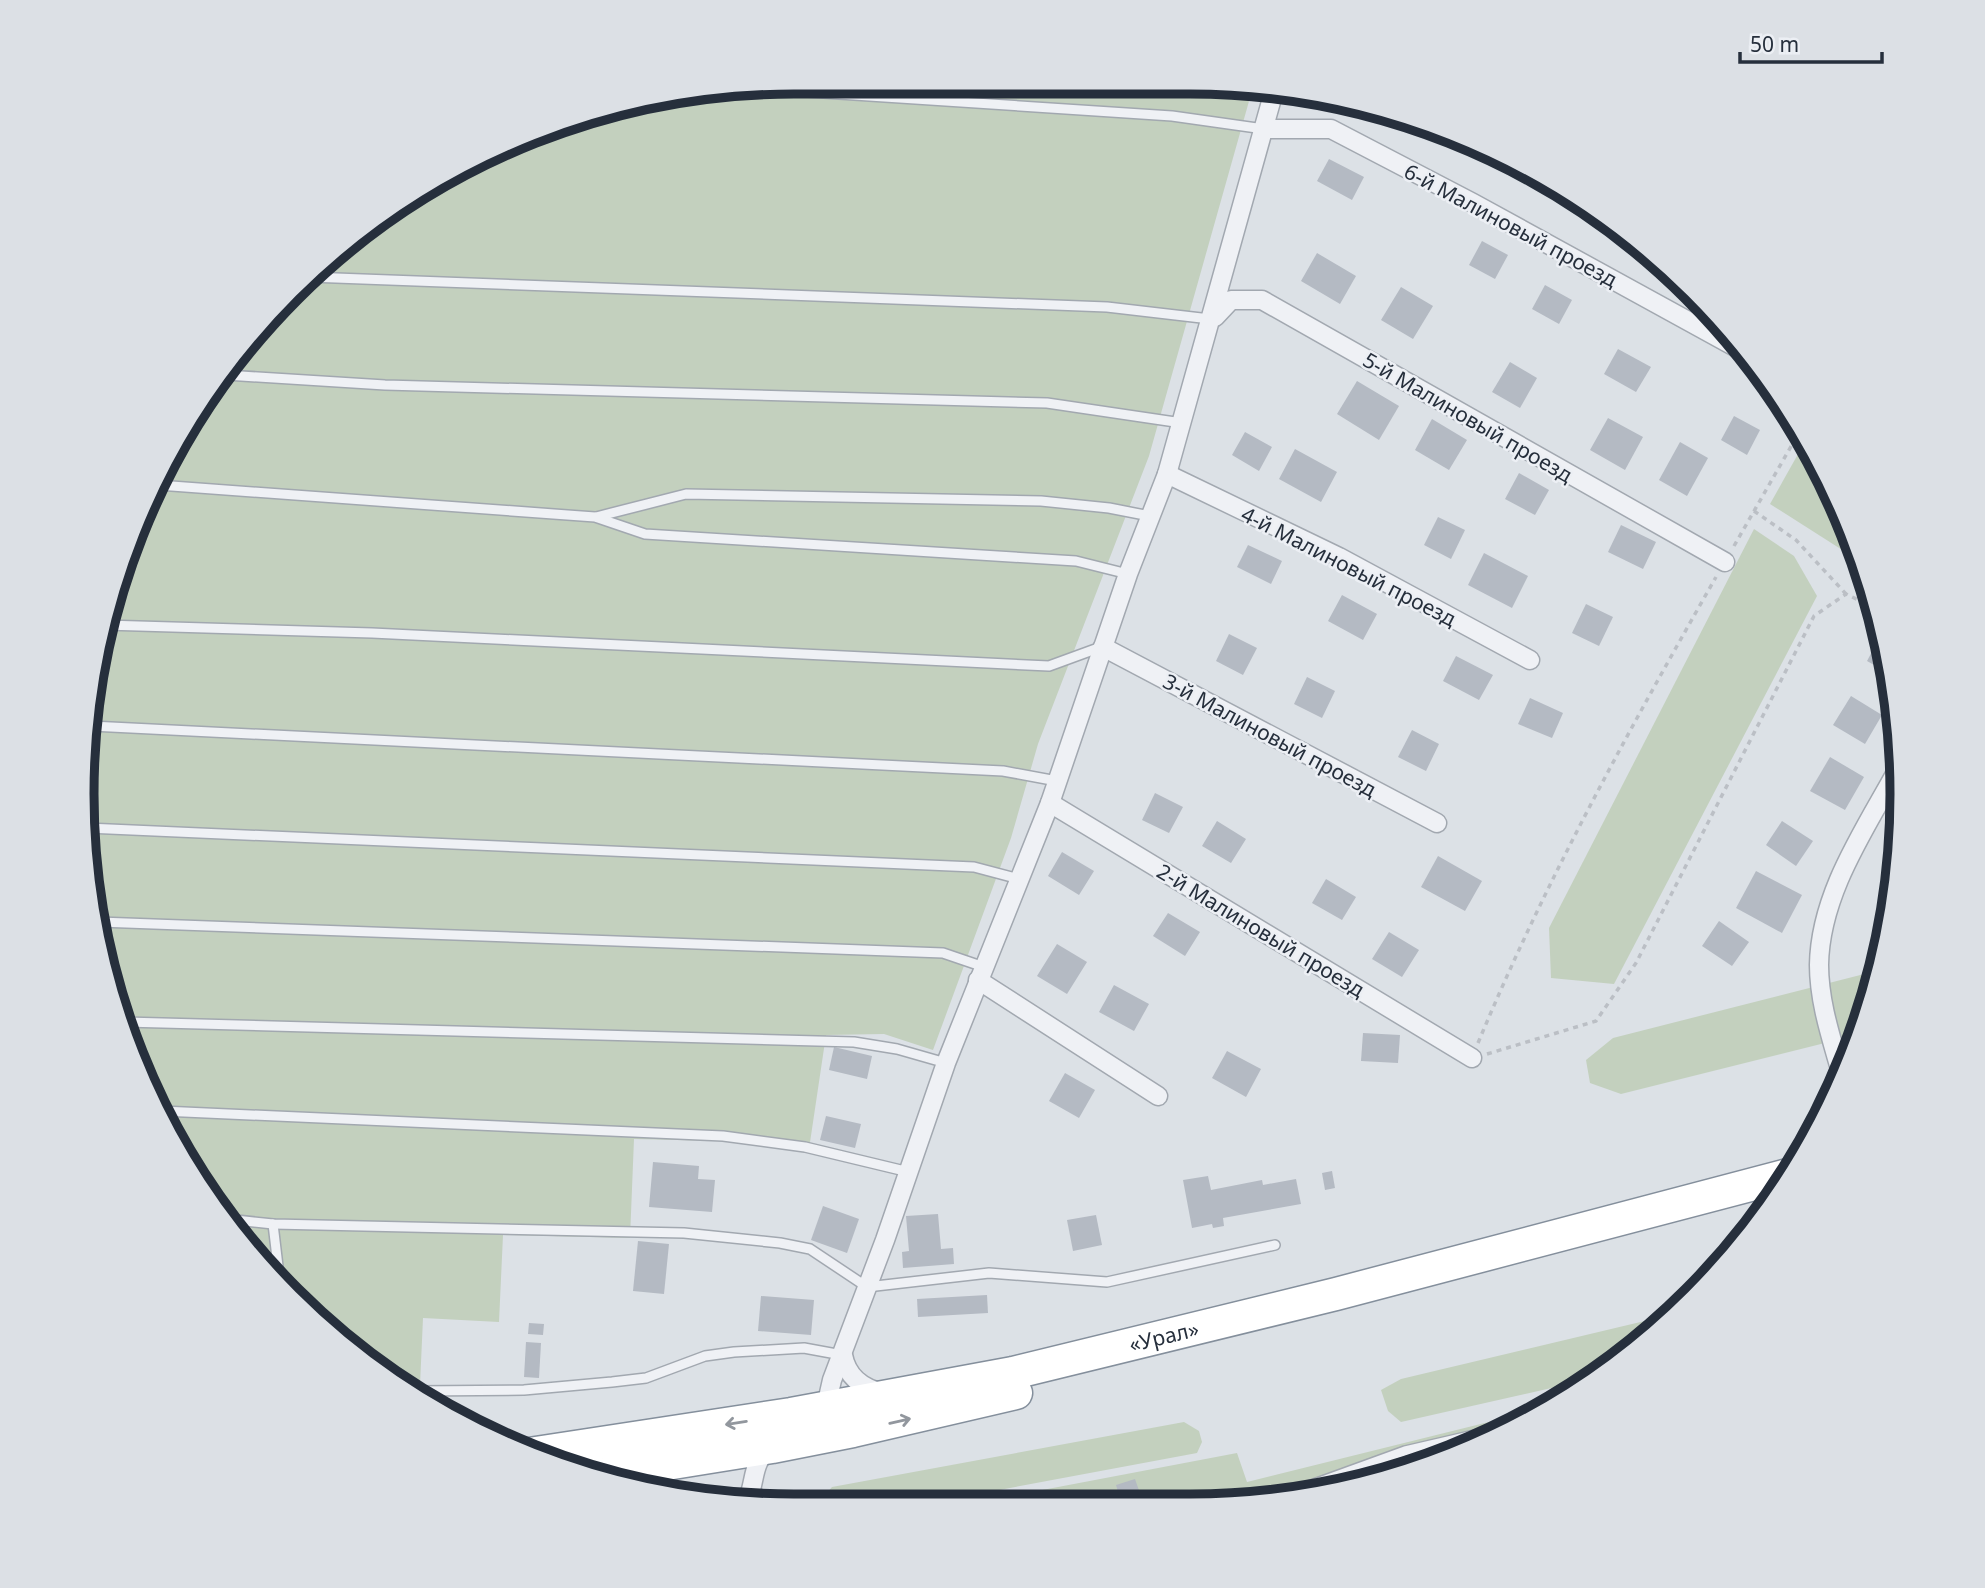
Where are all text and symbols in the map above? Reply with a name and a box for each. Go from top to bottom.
scale bar [1740,21,1882,65]
text: 50 m [1750,30,1799,58]
street label: 6-й Малиновый проезд [1400,157,1623,293]
street label: 5-й Малиновый проезд [1358,345,1578,489]
street label: 4-й Малиновый проезд [1237,500,1461,633]
street label: 3-й Малиновый проезд [1159,667,1382,803]
street label: 2-й Малиновый проезд [1152,857,1370,1003]
street label: «Урал» [1126,1314,1202,1358]
one-way arrow [888,1413,911,1427]
one-way arrow [725,1417,748,1430]

